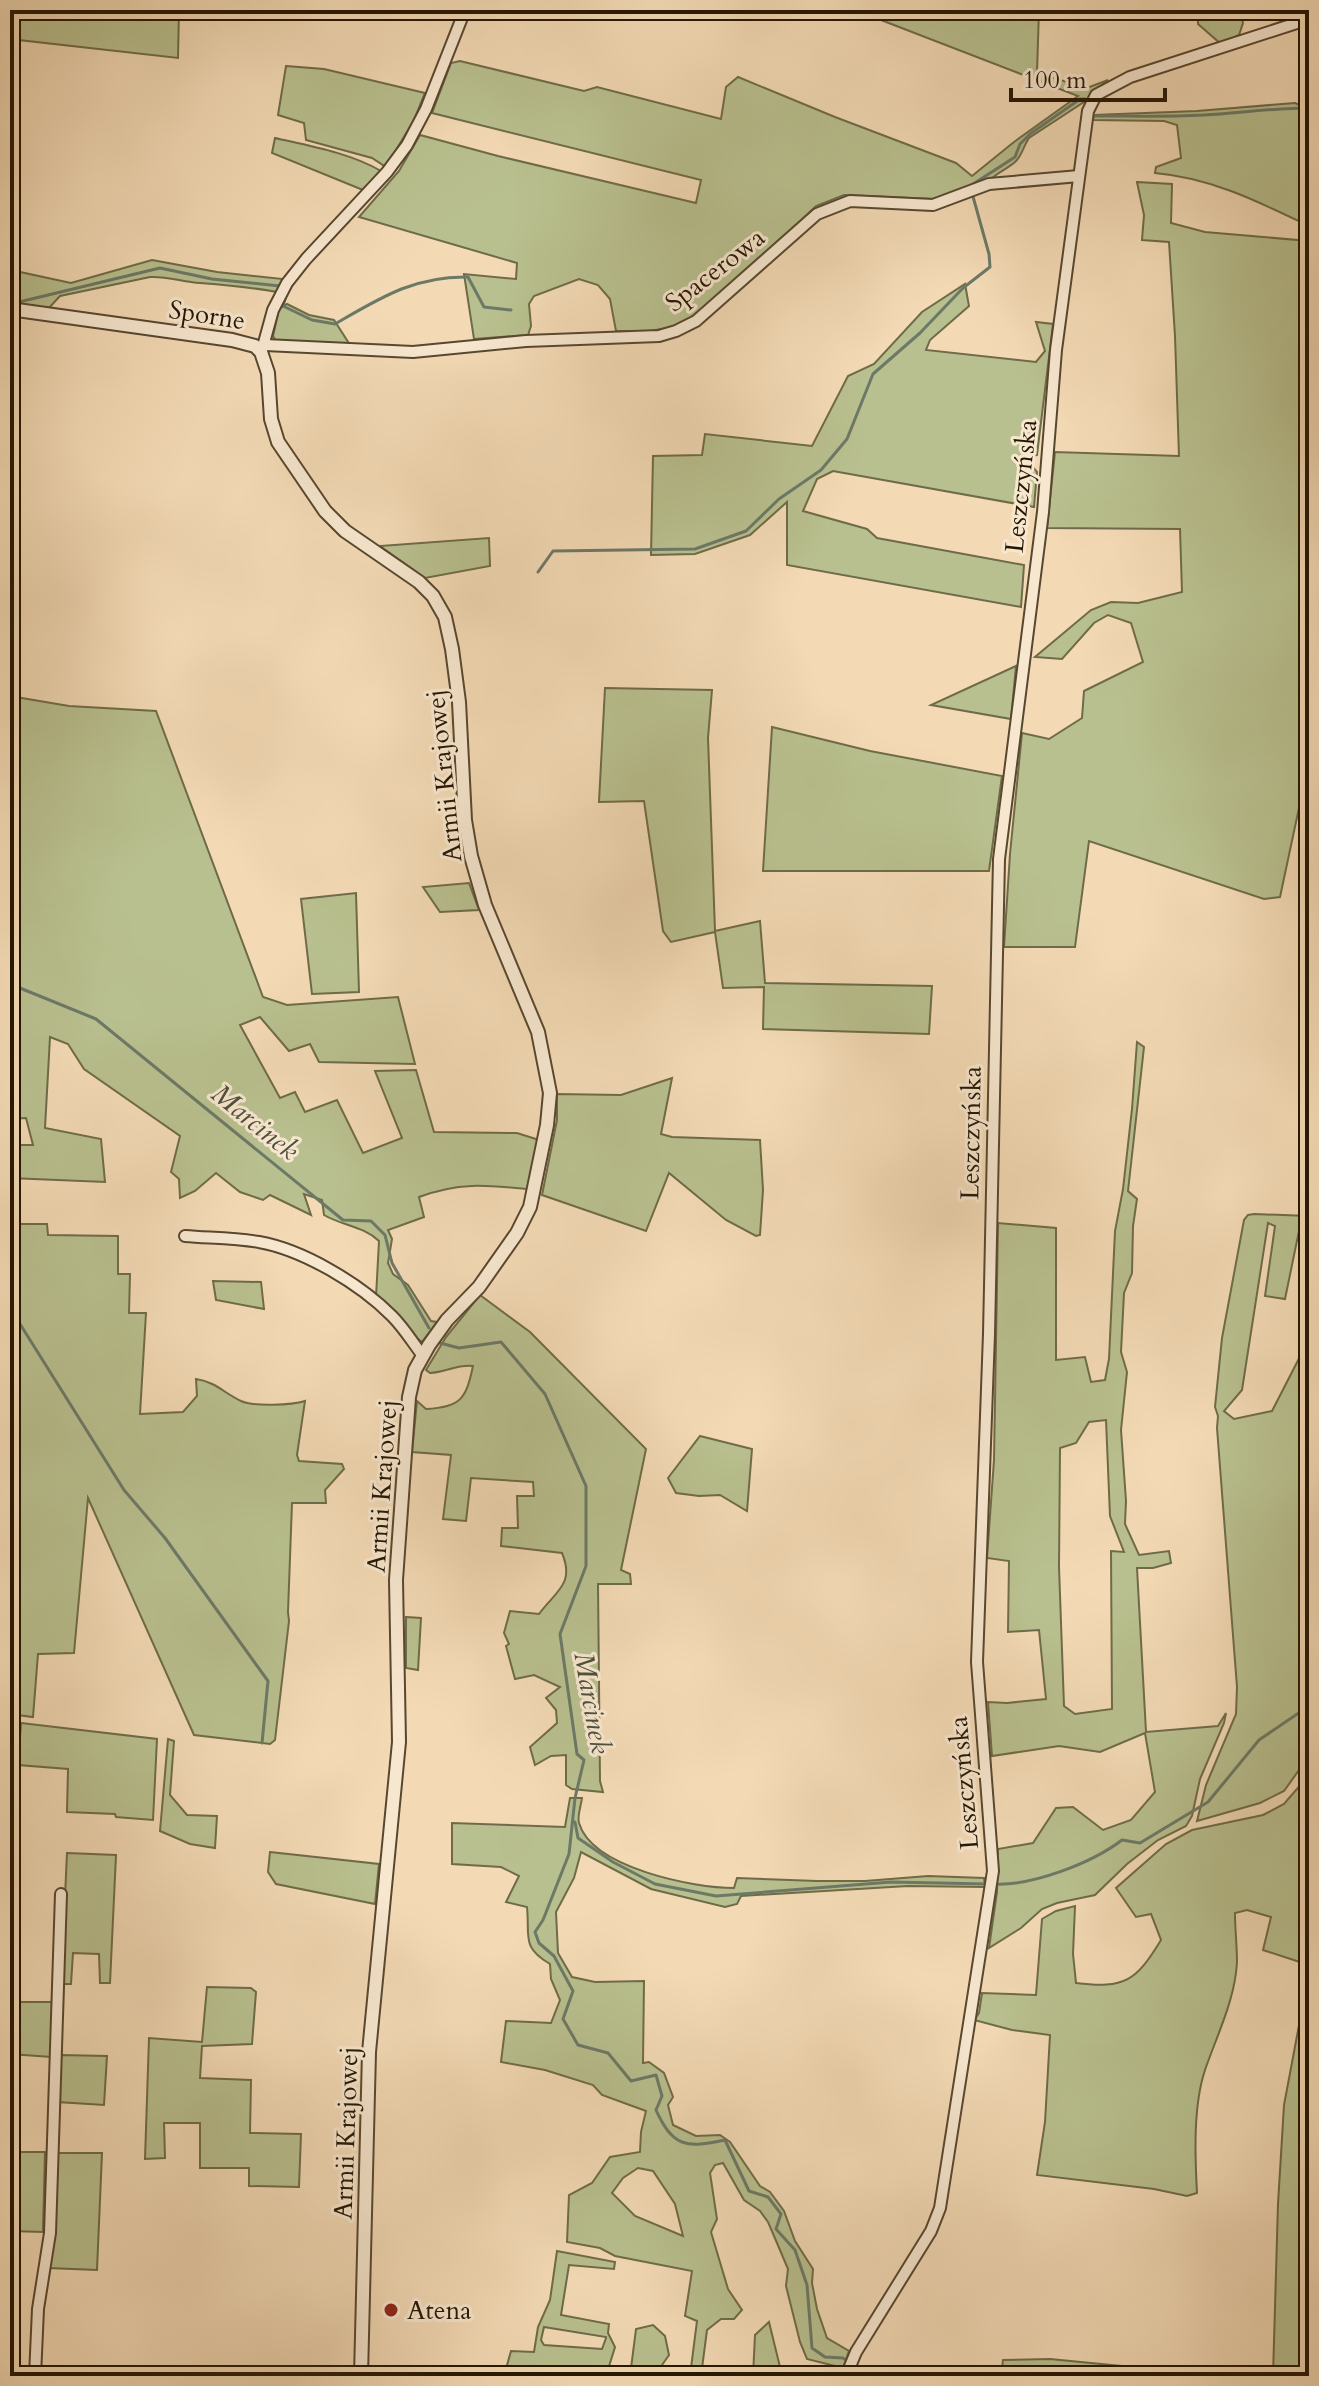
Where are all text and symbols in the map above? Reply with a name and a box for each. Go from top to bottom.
scale bar [1011,52,1165,102]
text: 100 m [1023,64,1087,97]
street label: Spacerowa [658,220,772,320]
street label: Sporne [166,292,248,338]
street label: Leszczyńska [997,418,1045,554]
street label: Armii Krajowej [418,688,470,864]
street label: Leszczyńska [952,1066,990,1200]
water label: Marcinek [203,1075,307,1169]
street label: Armii Krajowej [359,1398,405,1574]
water label: Marcinek [564,1649,620,1757]
street label: Leszczyńska [941,1715,987,1851]
street label: Armii Krajowej [325,2046,367,2220]
place label: Atena [407,2293,472,2328]
marker: Atena [382,2301,400,2319]

